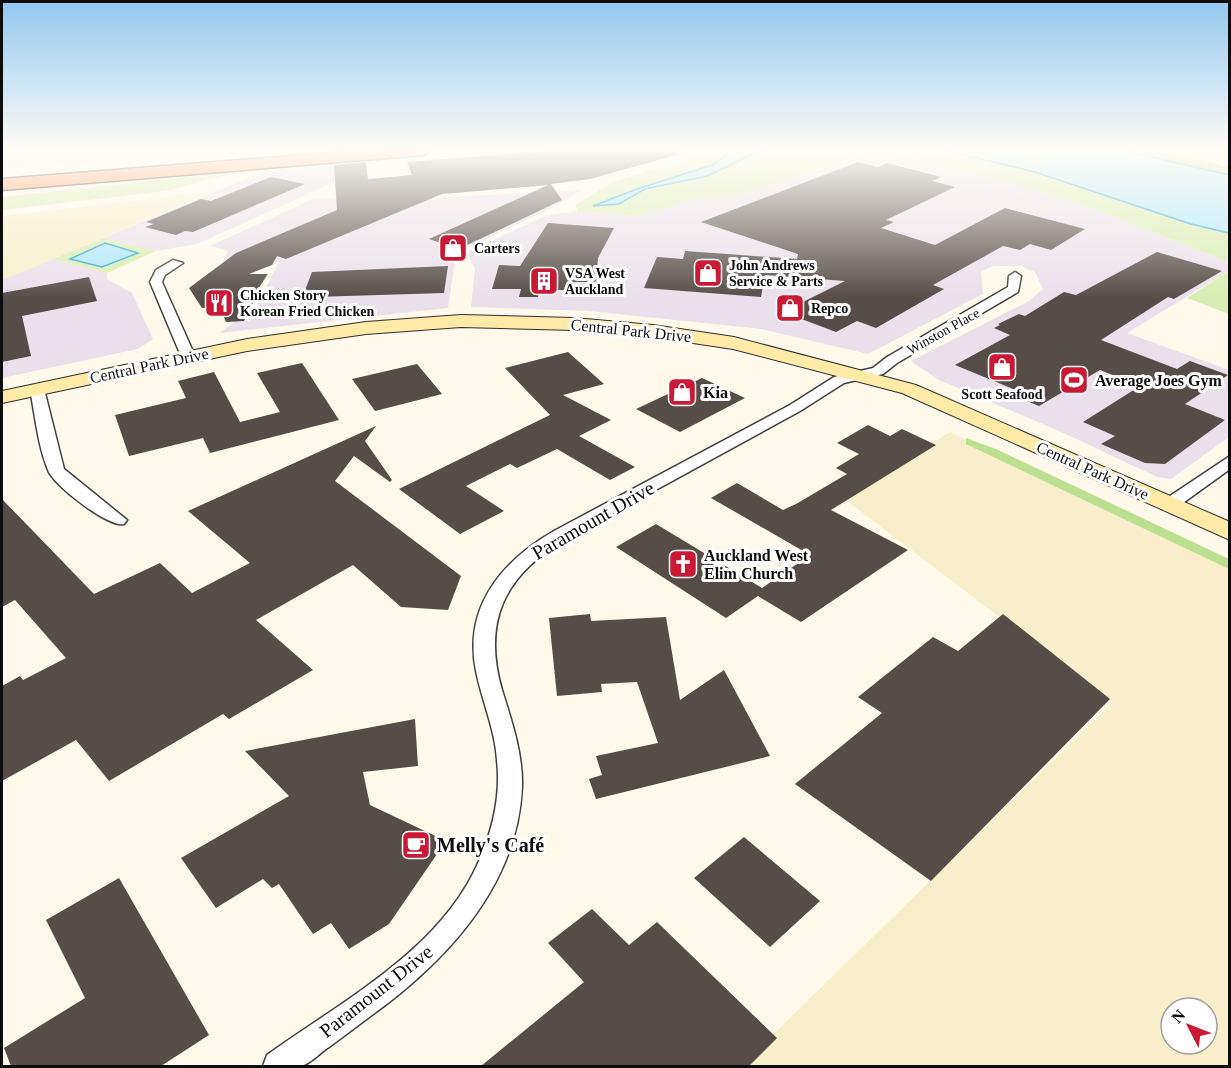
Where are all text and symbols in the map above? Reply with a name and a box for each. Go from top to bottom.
shop icon: Carters [437,232,469,264]
place label: Carters [474,241,520,256]
shop icon: John Andrews Service & Parts [692,257,724,289]
place label: John Andrews Service & Parts [729,258,824,289]
building icon: VSA West Auckland [528,265,560,297]
place label: VSA West Auckland [565,266,625,297]
restaurant icon: Chicken Story Korean Fried Chicken [203,287,235,319]
place label: Chicken Story Korean Fried Chicken [240,288,375,319]
shop icon: Repco [774,292,806,324]
place label: Repco [811,301,848,316]
street label: Winston Place [904,305,982,358]
street label: Central Park Drive [570,316,692,345]
street label: Central Park Drive [88,345,210,386]
shop icon: Scott Seafood [986,351,1018,383]
sports icon: Average Joes Gym [1058,364,1090,396]
place label: Average Joes Gym [1095,372,1222,390]
shop icon: Kia [666,376,698,408]
place label: Kia [703,384,728,401]
place label: Scott Seafood [961,387,1043,402]
street label: Central Park Drive [1034,438,1151,503]
street label: Paramount Drive [528,476,658,564]
place label: Auckland West Elim Church [704,547,809,582]
church icon: Auckland West Elim Church [667,548,699,580]
cafe icon: Melly's Café [400,829,432,861]
place label: Melly's Café [437,834,544,857]
street label: Paramount Drive [315,940,437,1042]
north arrow [1159,996,1219,1056]
text: N [1168,1006,1189,1026]

